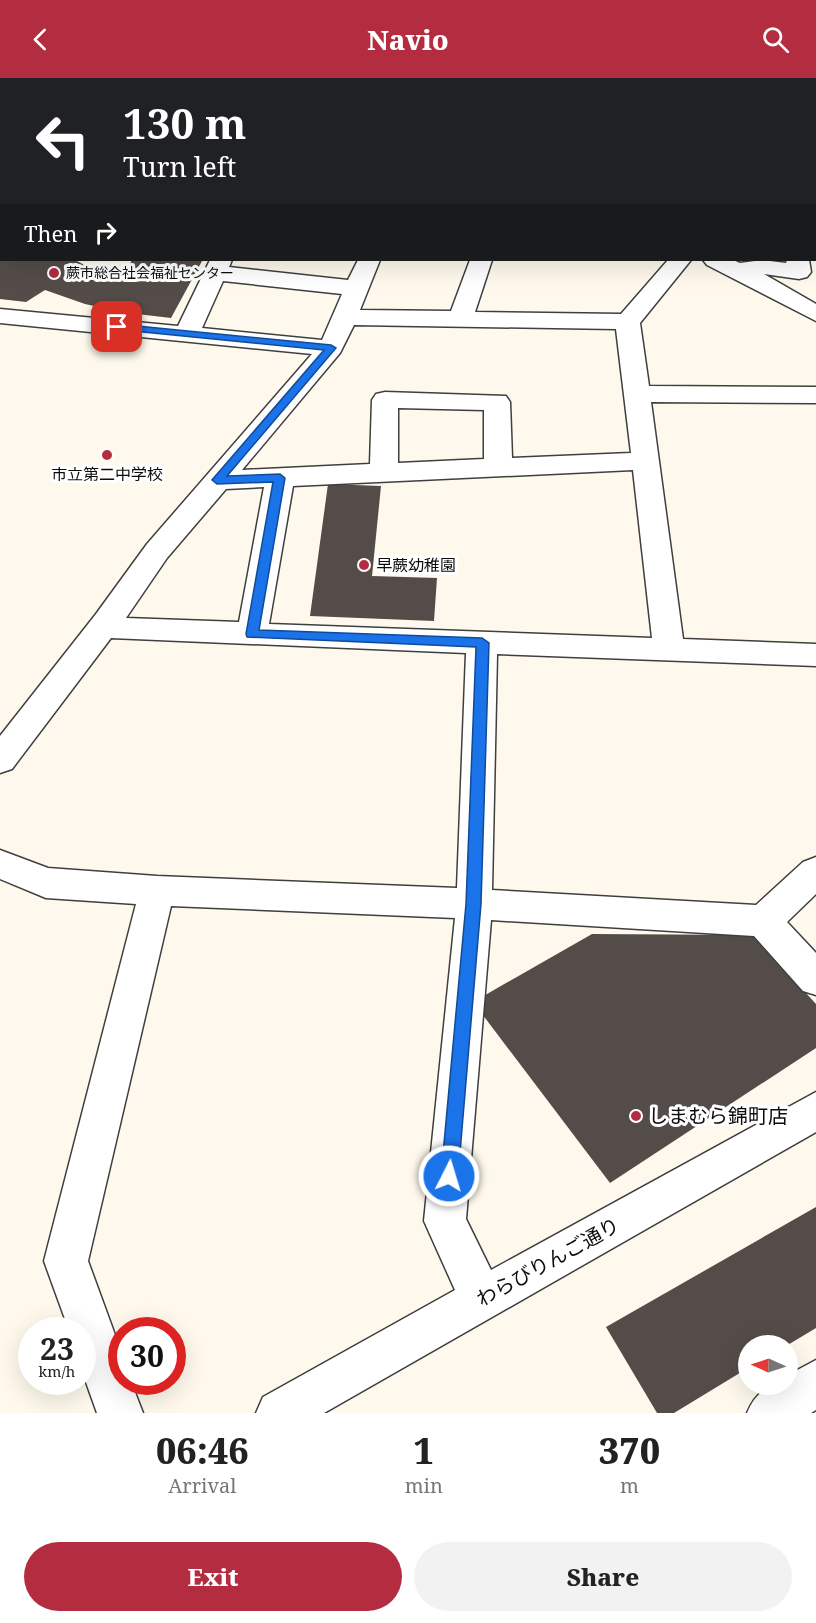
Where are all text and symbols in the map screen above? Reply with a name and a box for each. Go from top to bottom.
text: Navio [367,21,449,58]
icon: back [24,23,57,56]
icon: search [759,23,792,56]
text: 130 m [123,94,247,151]
icon: left [24,102,102,180]
text: Turn left [123,148,236,185]
icon: right [89,216,122,249]
text: Then [24,218,77,248]
place label: 蕨市総合社会福祉センター [66,263,234,282]
marker: 蕨市総合社会福祉センター [47,266,61,280]
pin [91,301,142,352]
icon: arrive [100,310,133,343]
marker: 市立第二中学校 [100,448,114,462]
place label: 市立第二中学校 [51,463,163,485]
place label: 早蕨幼稚園 [376,554,456,576]
marker: 早蕨幼稚園 [357,558,371,572]
place label: しまむら錦町店 [648,1102,788,1129]
marker: しまむら錦町店 [629,1109,643,1123]
position arrow [417,1144,481,1208]
street label: わらびりんご通り [471,1211,624,1312]
speed limit sign: 30 [108,1317,186,1395]
text: 23 [40,1328,74,1369]
north arrow [738,1335,798,1395]
map controls [738,1335,798,1395]
text: km/h [39,1361,75,1381]
text: 06:46 [156,1426,249,1475]
text: 1 [414,1426,434,1475]
text: 370 [599,1426,660,1475]
text: Arrival [168,1472,237,1499]
text: min [405,1472,443,1499]
text: m [620,1472,639,1499]
button: Exit [24,1542,402,1611]
button: Share [414,1542,792,1611]

